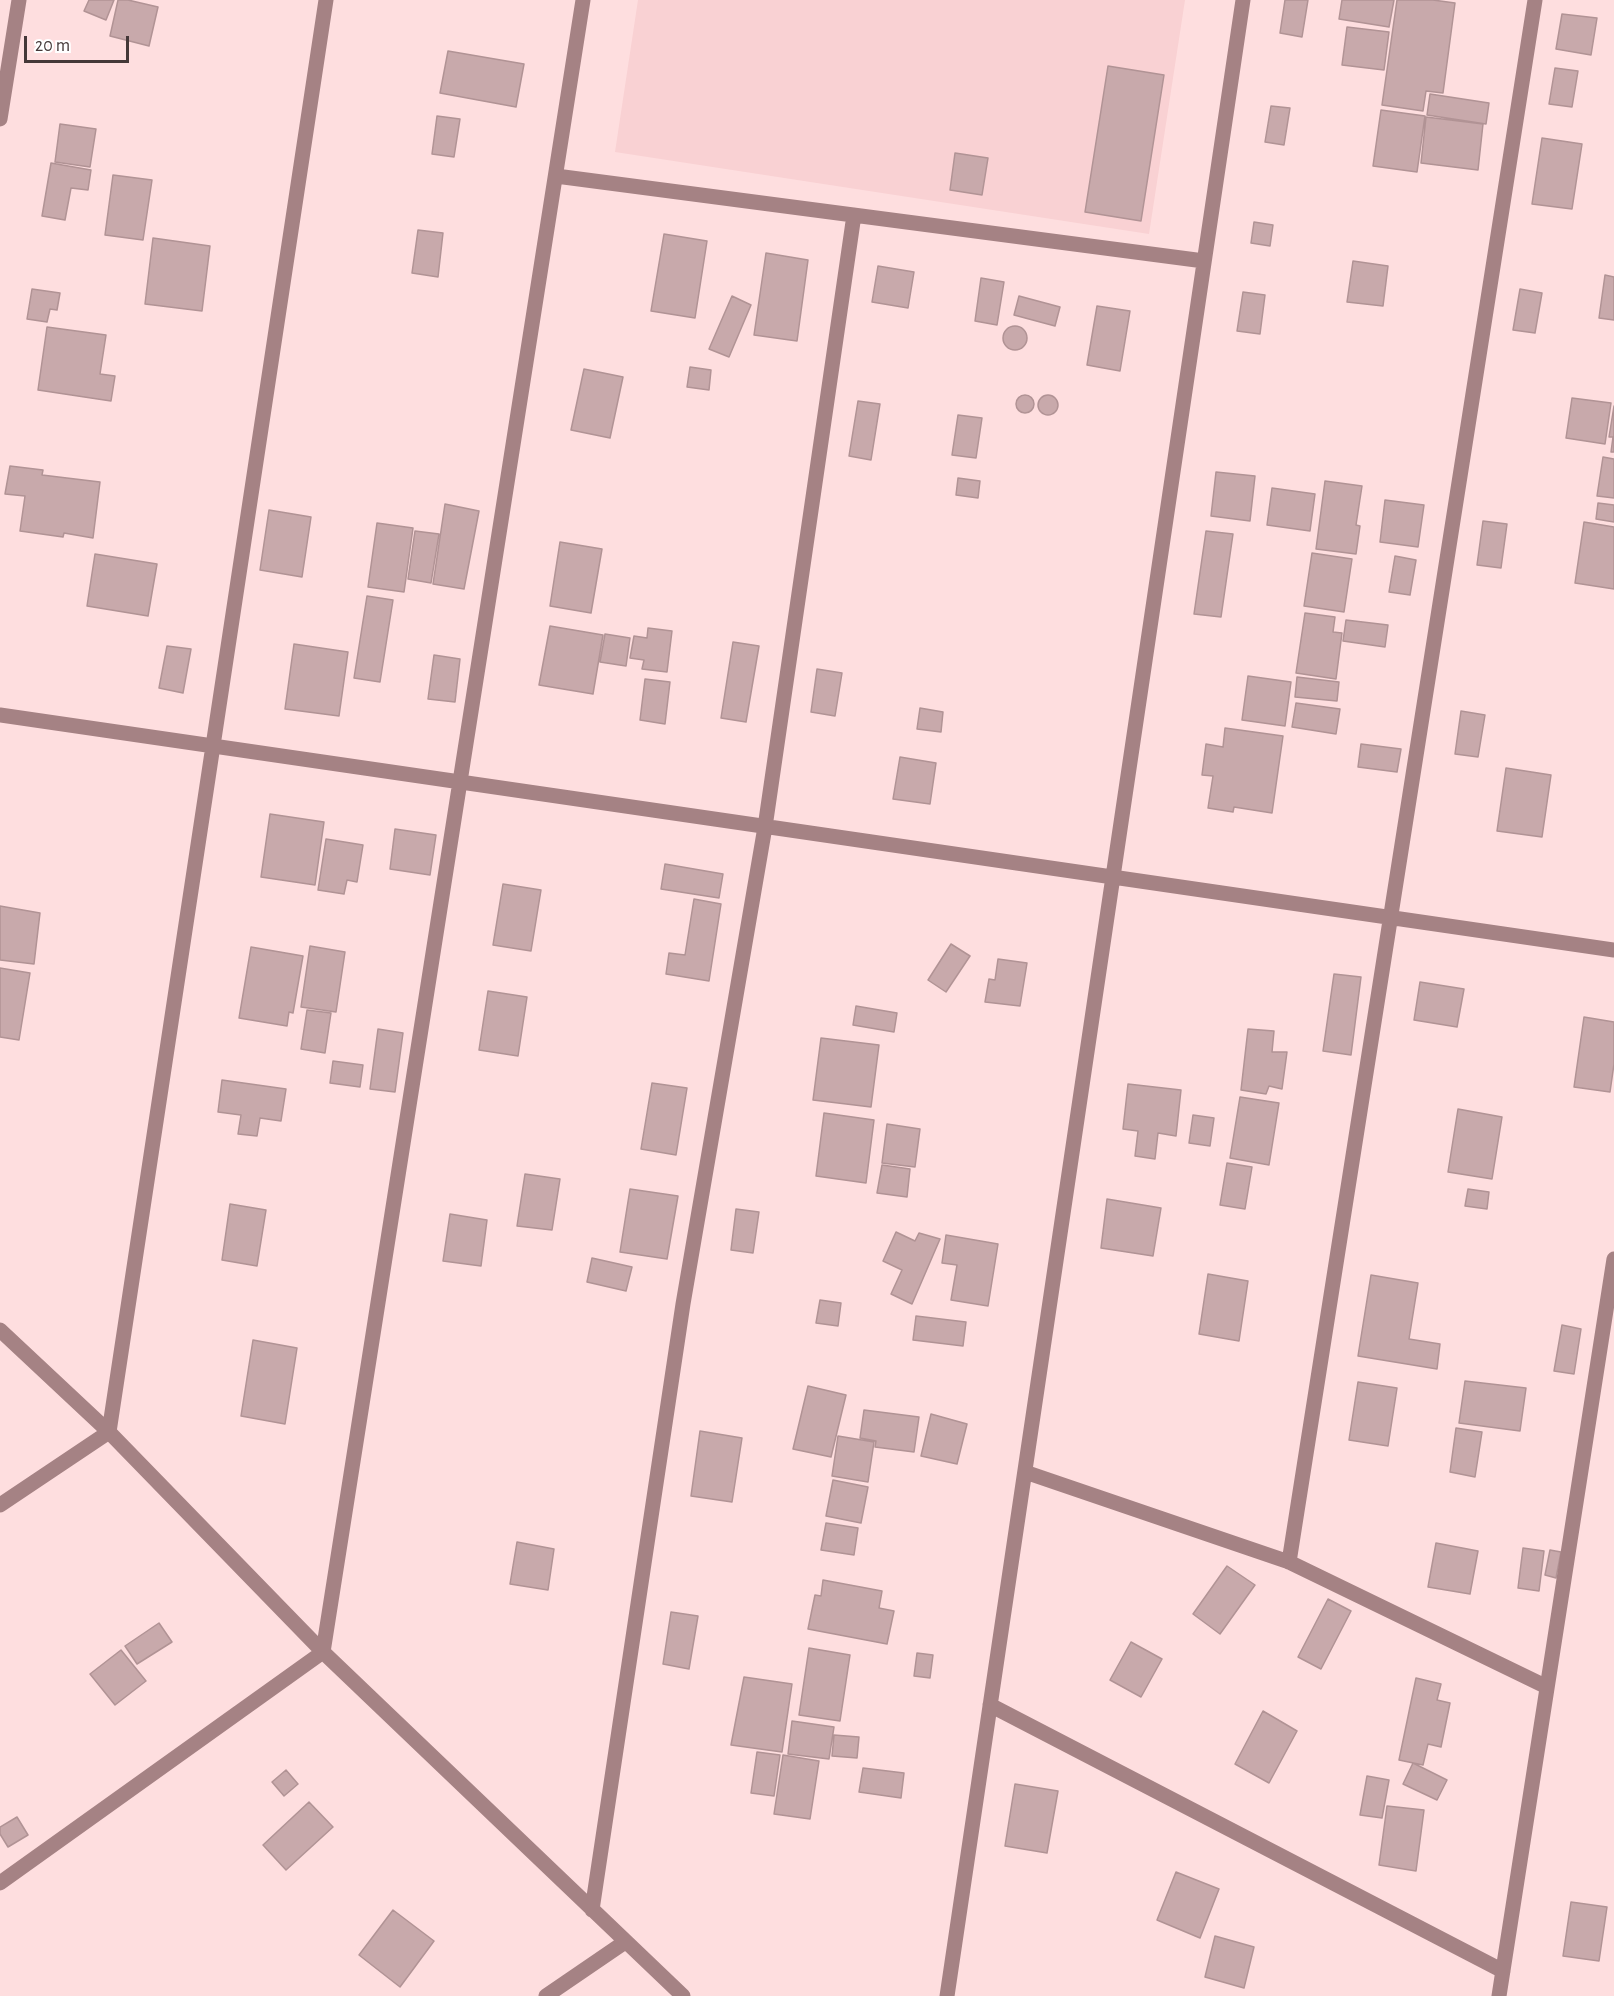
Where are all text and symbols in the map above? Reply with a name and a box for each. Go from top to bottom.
scale bar [27,24,132,62]
text: 20 m [35,37,70,55]

